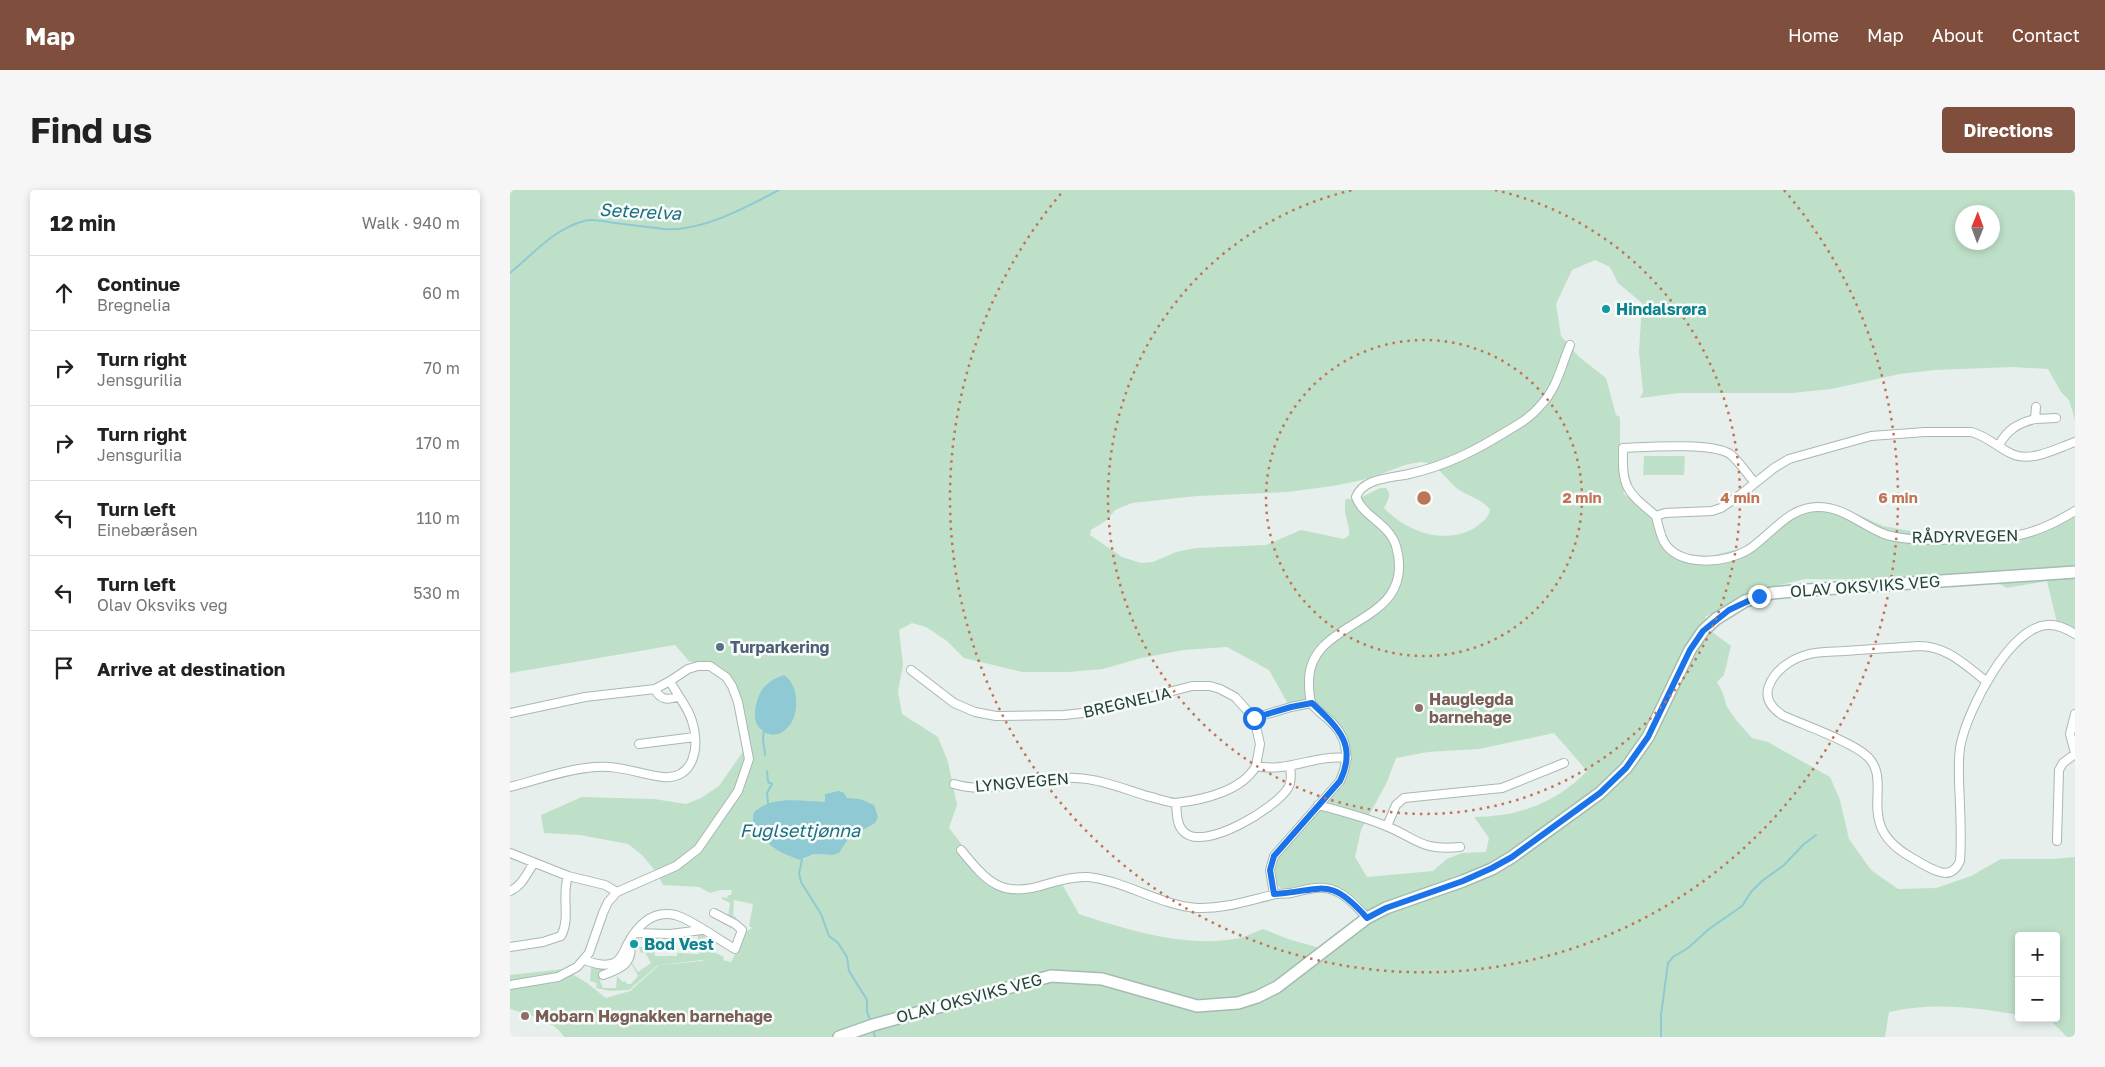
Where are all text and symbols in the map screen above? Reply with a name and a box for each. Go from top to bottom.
text: Map [25,21,75,50]
text: Home [1788,24,1839,46]
text: Map [1867,24,1904,46]
text: About [1932,24,1984,46]
text: Contact [2012,24,2080,46]
button: Directions [1942,107,2075,153]
text: Find us [30,109,152,151]
water label: Seterelva [598,198,682,224]
north arrow [1955,205,2000,250]
text: 12 min [50,210,116,236]
text: Walk · 940 m [362,213,460,233]
text: Continue [97,272,180,295]
icon: ahead [50,279,78,307]
text: 60 m [422,283,460,303]
text: Bregnelia [97,295,171,315]
place label: Hindalsrøra [1616,299,1707,319]
marker: Hindalsrøra [1600,303,1612,315]
text: Turn right [97,347,187,370]
icon: right [50,354,78,382]
text: 70 m [423,358,460,378]
text: Jensgurilia [97,370,182,390]
text: Turn right [97,422,187,445]
icon: right [50,429,78,457]
text: 170 m [416,433,460,453]
text: Jensgurilia [97,445,182,465]
text: 2 min [1562,488,1602,506]
text: 4 min [1720,488,1760,506]
text: 6 min [1878,488,1918,506]
centre of rings [1415,489,1433,507]
text: Turn left [97,497,176,520]
icon: left [50,504,78,532]
text: 110 m [416,508,460,528]
text: Einebæråsen [97,520,198,540]
street label: RÅDYRVEGEN [1911,525,2019,547]
street label: OLAV OKSVIKS VEG [1789,571,1941,601]
text: Turn left [97,572,176,595]
icon: left [50,579,78,607]
text: 530 m [413,583,460,603]
route end [1748,585,1771,608]
text: Olav Oksviks veg [97,595,228,615]
place label: Turparkering [730,637,830,657]
marker: Turparkering [714,641,726,653]
icon: arrive [50,654,78,682]
text: Arrive at destination [97,657,285,680]
street label: BREGNELIA [1081,682,1173,722]
place label: Hauglegda barnehage [1429,689,1513,727]
marker: Hauglegda barnehage [1413,702,1425,714]
route start [1243,707,1266,730]
street label: LYNGVEGEN [974,768,1070,796]
water label: Fuglsettjønna [740,819,861,841]
map controls [2015,932,2060,1022]
button: + [2015,932,2060,977]
place label: Bod Vest [644,934,714,954]
marker: Bod Vest [628,938,640,950]
street label: OLAV OKSVIKS VEG [894,969,1044,1027]
button: − [2015,977,2060,1022]
place label: Mobarn Høgnakken barnehage [535,1006,773,1026]
marker: Mobarn Høgnakken barnehage [519,1010,531,1022]

